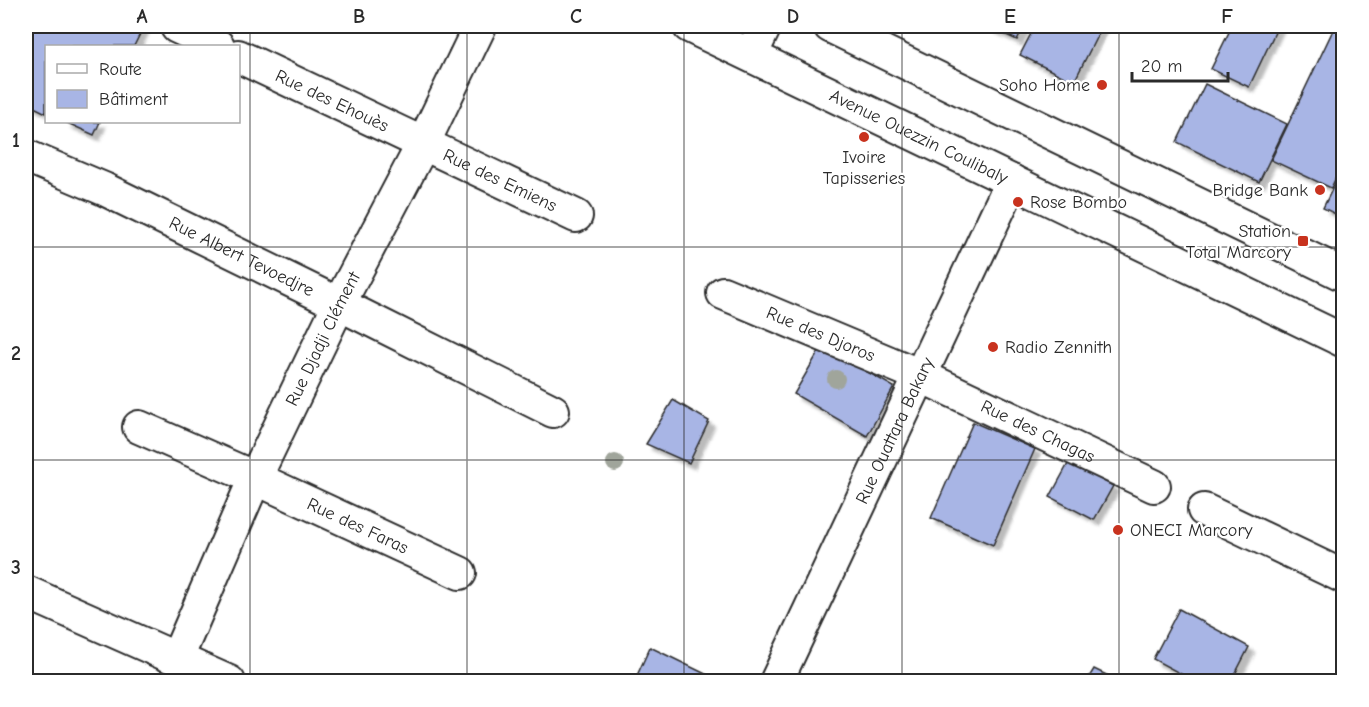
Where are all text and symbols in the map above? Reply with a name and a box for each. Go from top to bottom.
text: A [136,5,148,28]
text: B [353,5,365,28]
text: C [570,5,582,28]
text: D [787,5,799,28]
text: E [1004,5,1016,28]
text: F [1221,5,1233,28]
legend [45,45,240,123]
scale bar [1132,45,1228,83]
text: 20 m [1141,56,1182,77]
text: Route [99,59,142,80]
street label: Rue des Ehouès [272,65,392,136]
place label: Soho Home [999,75,1090,96]
marker: Soho Home [1095,78,1109,92]
street label: Avenue Ouezzin Coulibaly [826,85,1012,189]
text: Bâtiment [99,89,169,110]
text: 1 [12,129,20,152]
marker: Ivoire Tapisseries [857,130,871,144]
street label: Rue des Emiens [440,144,560,216]
place label: Ivoire Tapisseries [823,147,905,189]
place label: Bridge Bank [1212,180,1308,201]
marker: Bridge Bank [1313,183,1327,197]
place label: Rose Bombo [1030,192,1127,213]
marker: Rose Bombo [1011,195,1025,209]
street label: Rue Albert Tevoedjre [166,212,318,301]
place label: Station Total Marcory [1186,221,1292,263]
marker: Station Total Marcory [1296,234,1310,248]
street label: Rue Djadji Clément [281,267,365,409]
street label: Rue des Djoros [763,302,878,366]
place label: Radio Zennith [1005,337,1112,358]
marker: Radio Zennith [986,340,1000,354]
text: 2 [11,342,21,365]
street label: Rue Ouattara Bakary [851,353,938,507]
street label: Rue des Chagas [978,395,1098,467]
street label: Rue des Faras [304,493,412,558]
place label: ONECI Marcory [1130,520,1254,541]
marker: ONECI Marcory [1111,523,1125,537]
text: 3 [11,556,21,579]

